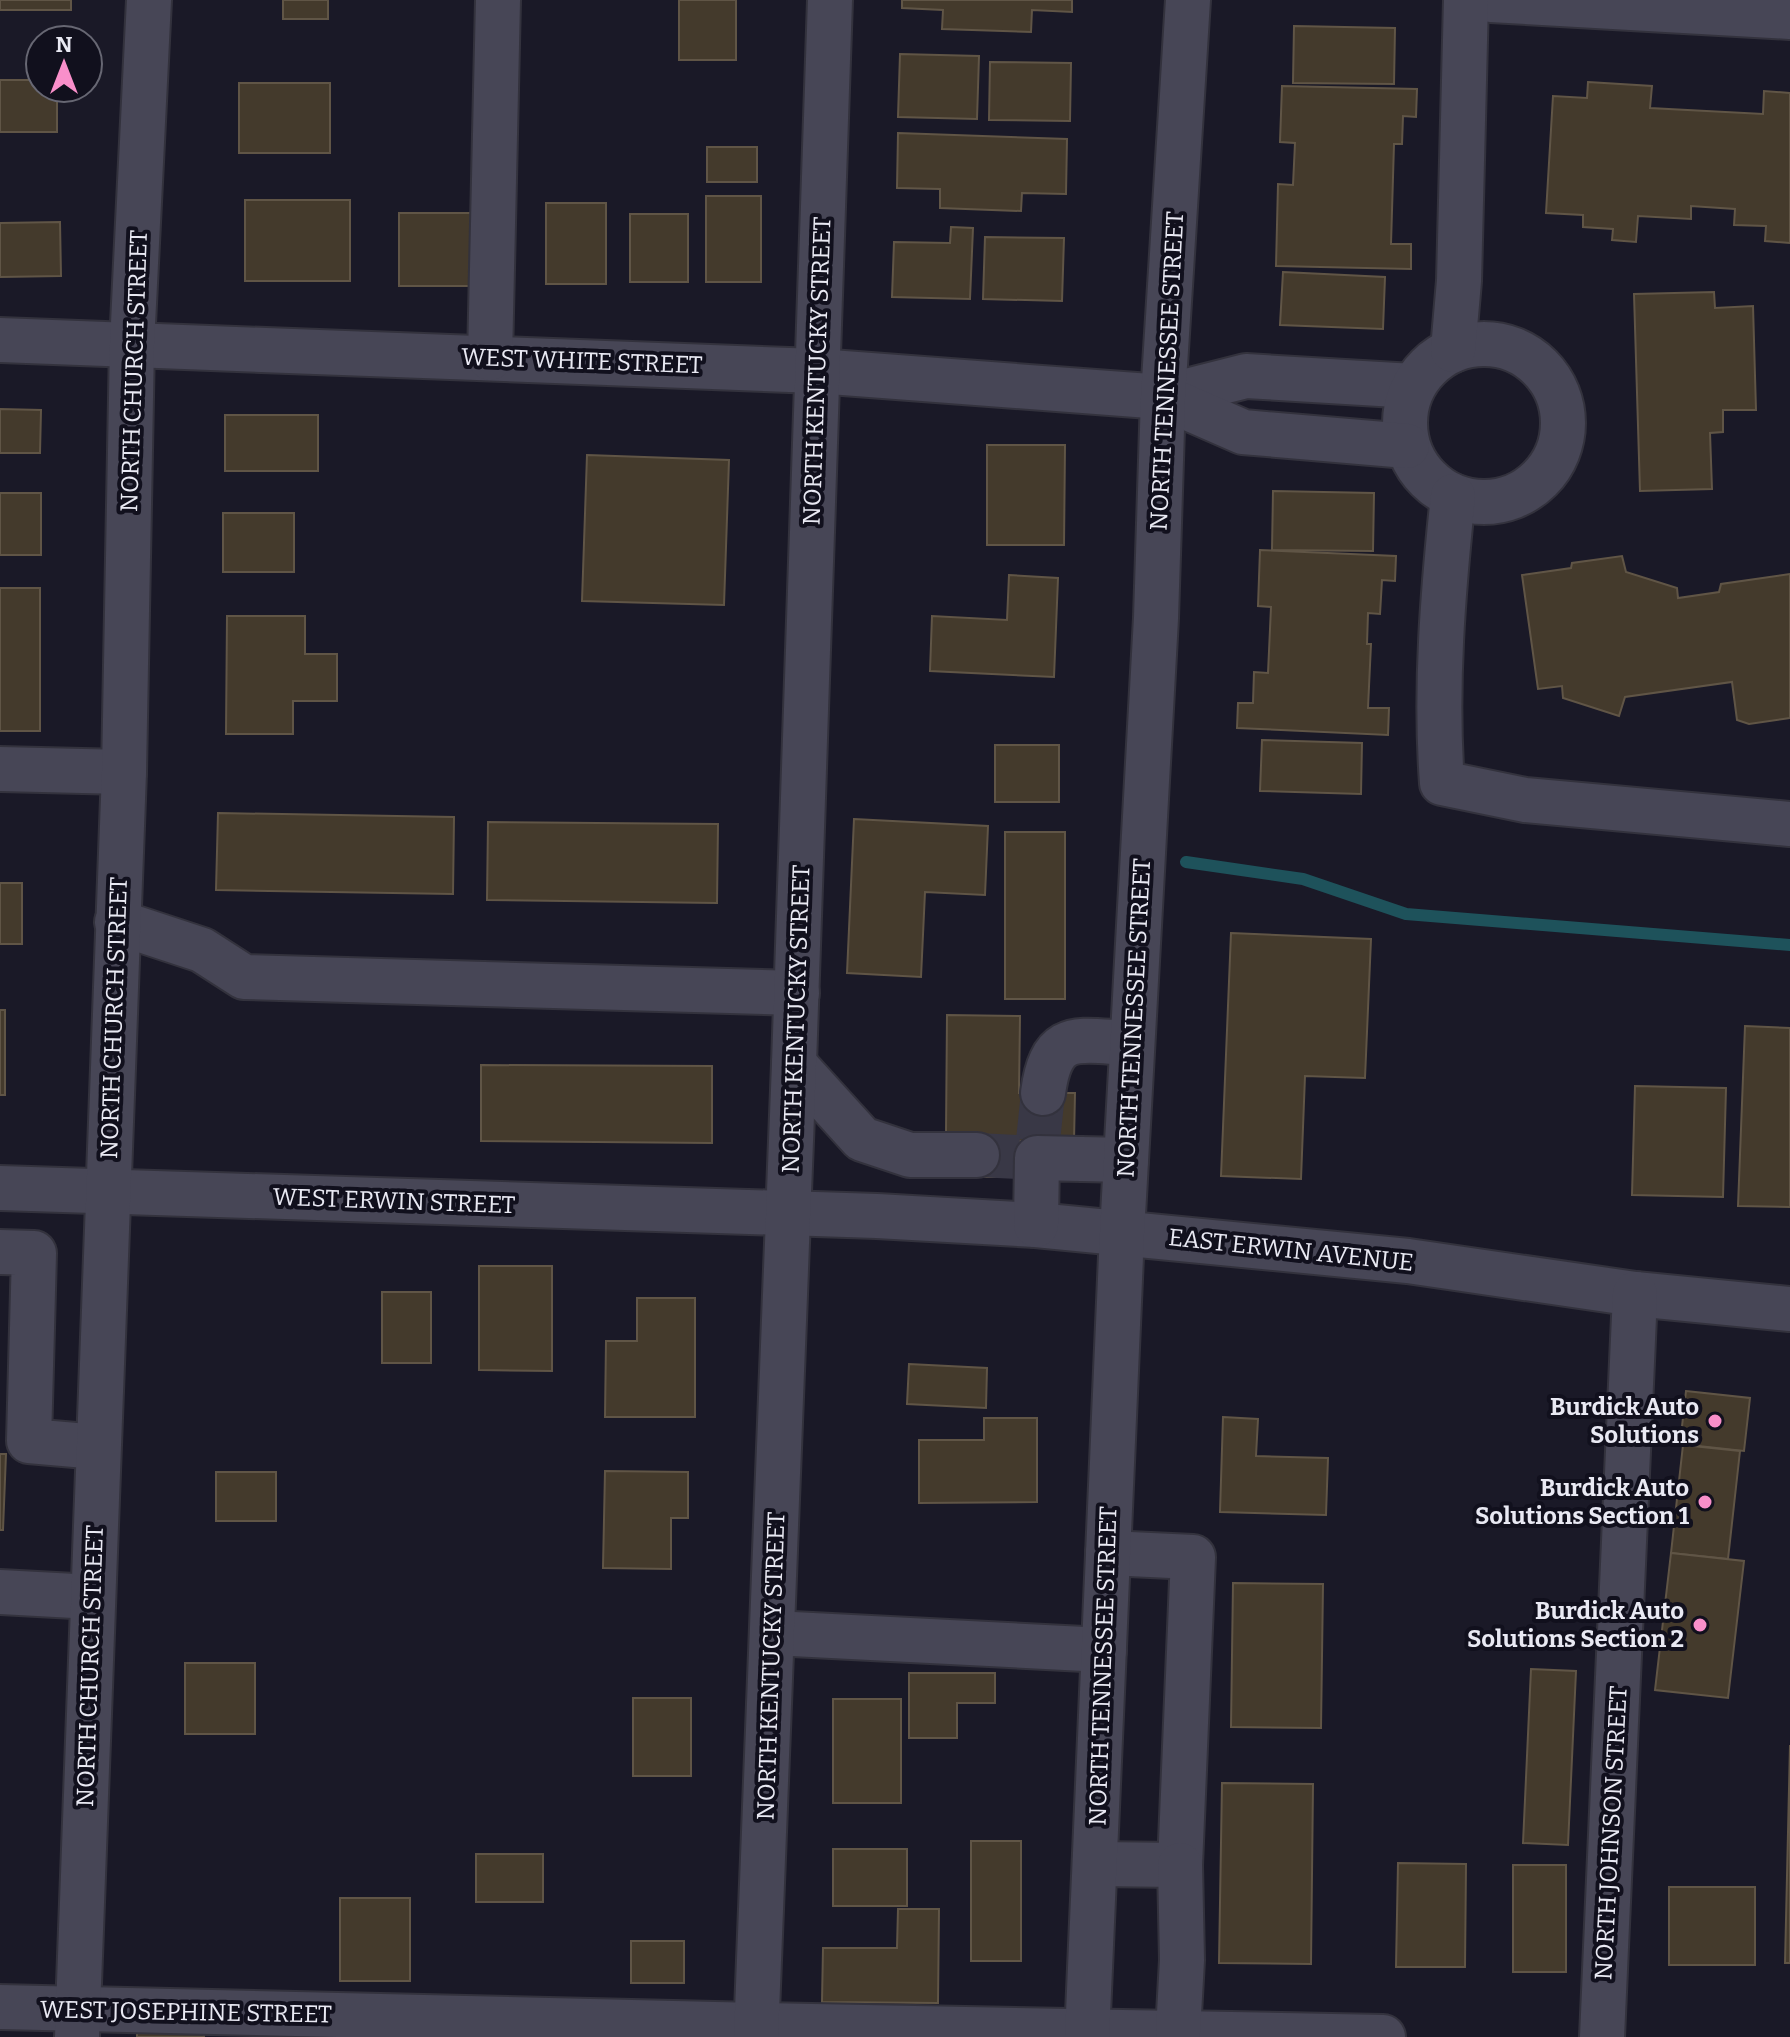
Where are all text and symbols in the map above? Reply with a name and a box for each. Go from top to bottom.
north arrow [24,24,104,104]
text: N [56,31,73,58]
street label: NORTH TENNESSEE STREET [1145,211,1189,531]
street label: NORTH KENTUCKY STREET [798,216,836,526]
street label: NORTH CHURCH STREET [115,229,153,513]
street label: WEST WHITE STREET [461,343,703,379]
street label: NORTH TENNESSEE STREET [1112,858,1156,1178]
street label: NORTH KENTUCKY STREET [777,864,815,1174]
street label: NORTH CHURCH STREET [95,876,133,1160]
street label: WEST ERWIN STREET [272,1183,516,1219]
street label: EAST ERWIN AVENUE [1167,1223,1415,1277]
place label: Burdick Auto Solutions [1550,1393,1699,1449]
marker: Burdick Auto Solutions [1706,1412,1724,1430]
place label: Burdick Auto Solutions Section 1 [1475,1474,1690,1530]
marker: Burdick Auto Solutions Section 1 [1696,1493,1714,1511]
street label: NORTH TENNESSEE STREET [1083,1506,1123,1826]
street label: NORTH KENTUCKY STREET [752,1511,790,1821]
street label: NORTH CHURCH STREET [71,1524,109,1808]
place label: Burdick Auto Solutions Section 2 [1467,1597,1684,1653]
marker: Burdick Auto Solutions Section 2 [1691,1616,1709,1634]
street label: NORTH JOHNSON STREET [1589,1685,1633,1981]
street label: WEST JOSEPHINE STREET [40,1995,332,2029]

